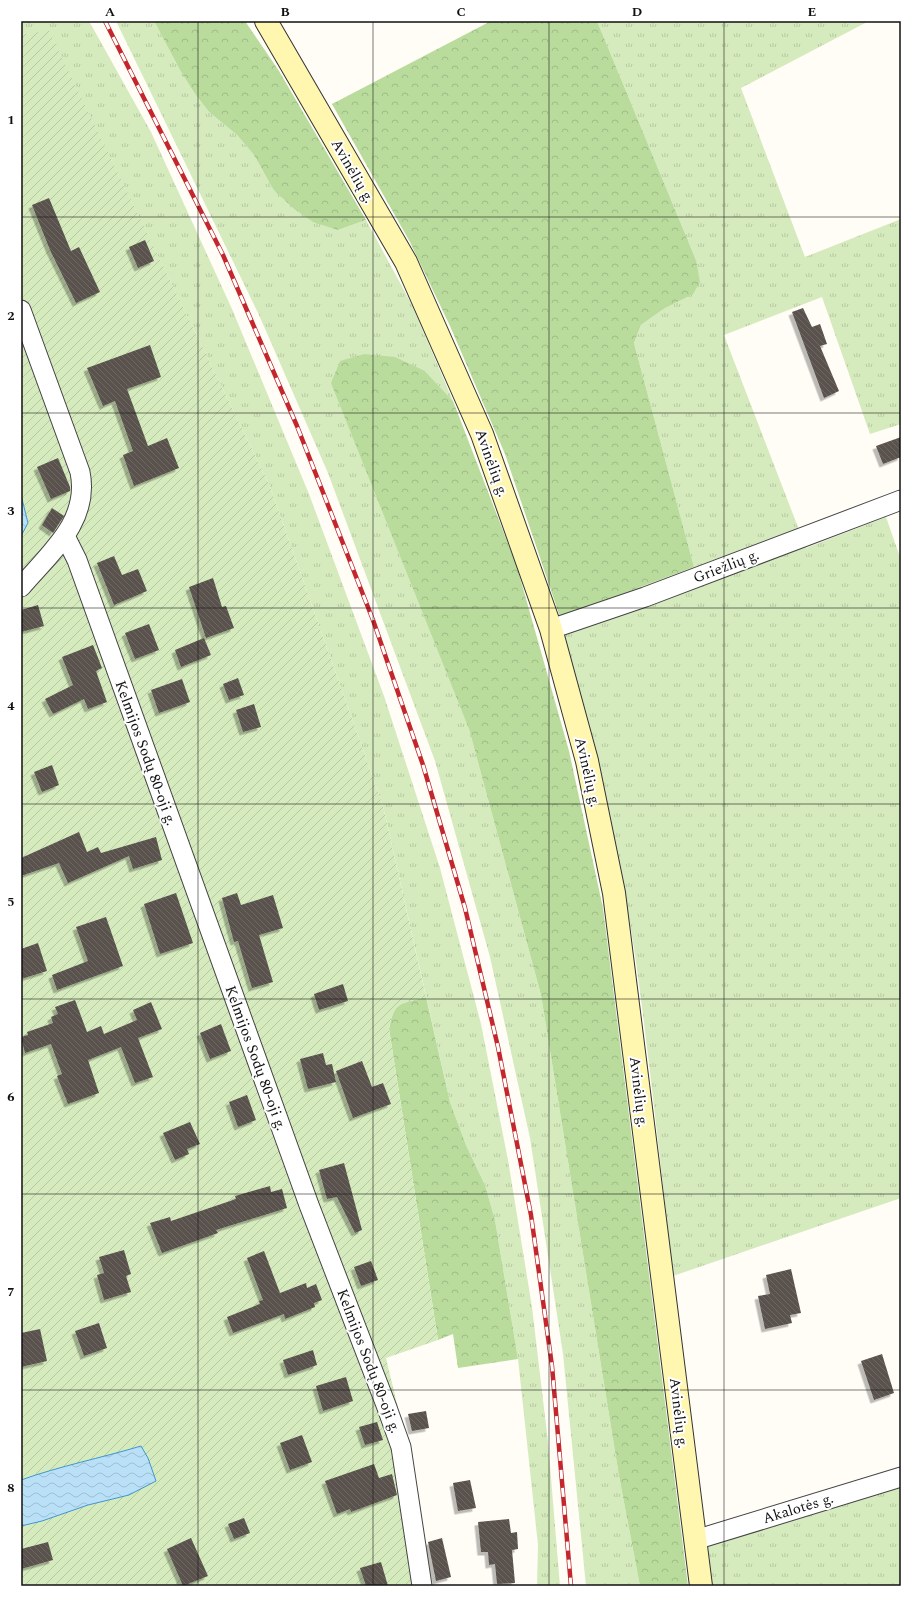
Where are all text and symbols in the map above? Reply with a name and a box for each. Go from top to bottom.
text: A [105,2,115,22]
text: B [280,2,290,22]
text: C [456,2,466,22]
text: D [632,2,642,22]
text: E [808,2,817,22]
text: 1 [7,110,15,130]
street label: Avinėlių g. [325,135,380,208]
text: 2 [7,306,15,326]
street label: Avinėlių g. [469,426,515,501]
text: 3 [7,501,15,521]
street label: Griežlių g. [690,543,763,590]
street label: Kelmijos Sodų 80-oji g. [109,677,183,829]
text: 4 [7,696,15,716]
street label: Avinėlių g. [568,735,607,809]
text: 5 [7,892,15,912]
street label: Kelmijos Sodų 80-oji g. [219,982,293,1134]
street label: Avinėlių g. [623,1055,654,1129]
text: 6 [7,1087,15,1107]
text: 7 [7,1282,15,1302]
street label: Kelmijos Sodų 80-oji g. [330,1286,407,1437]
street label: Avinėlių g. [663,1376,694,1450]
text: 8 [7,1478,15,1498]
street label: Akalotės g. [760,1487,836,1530]

